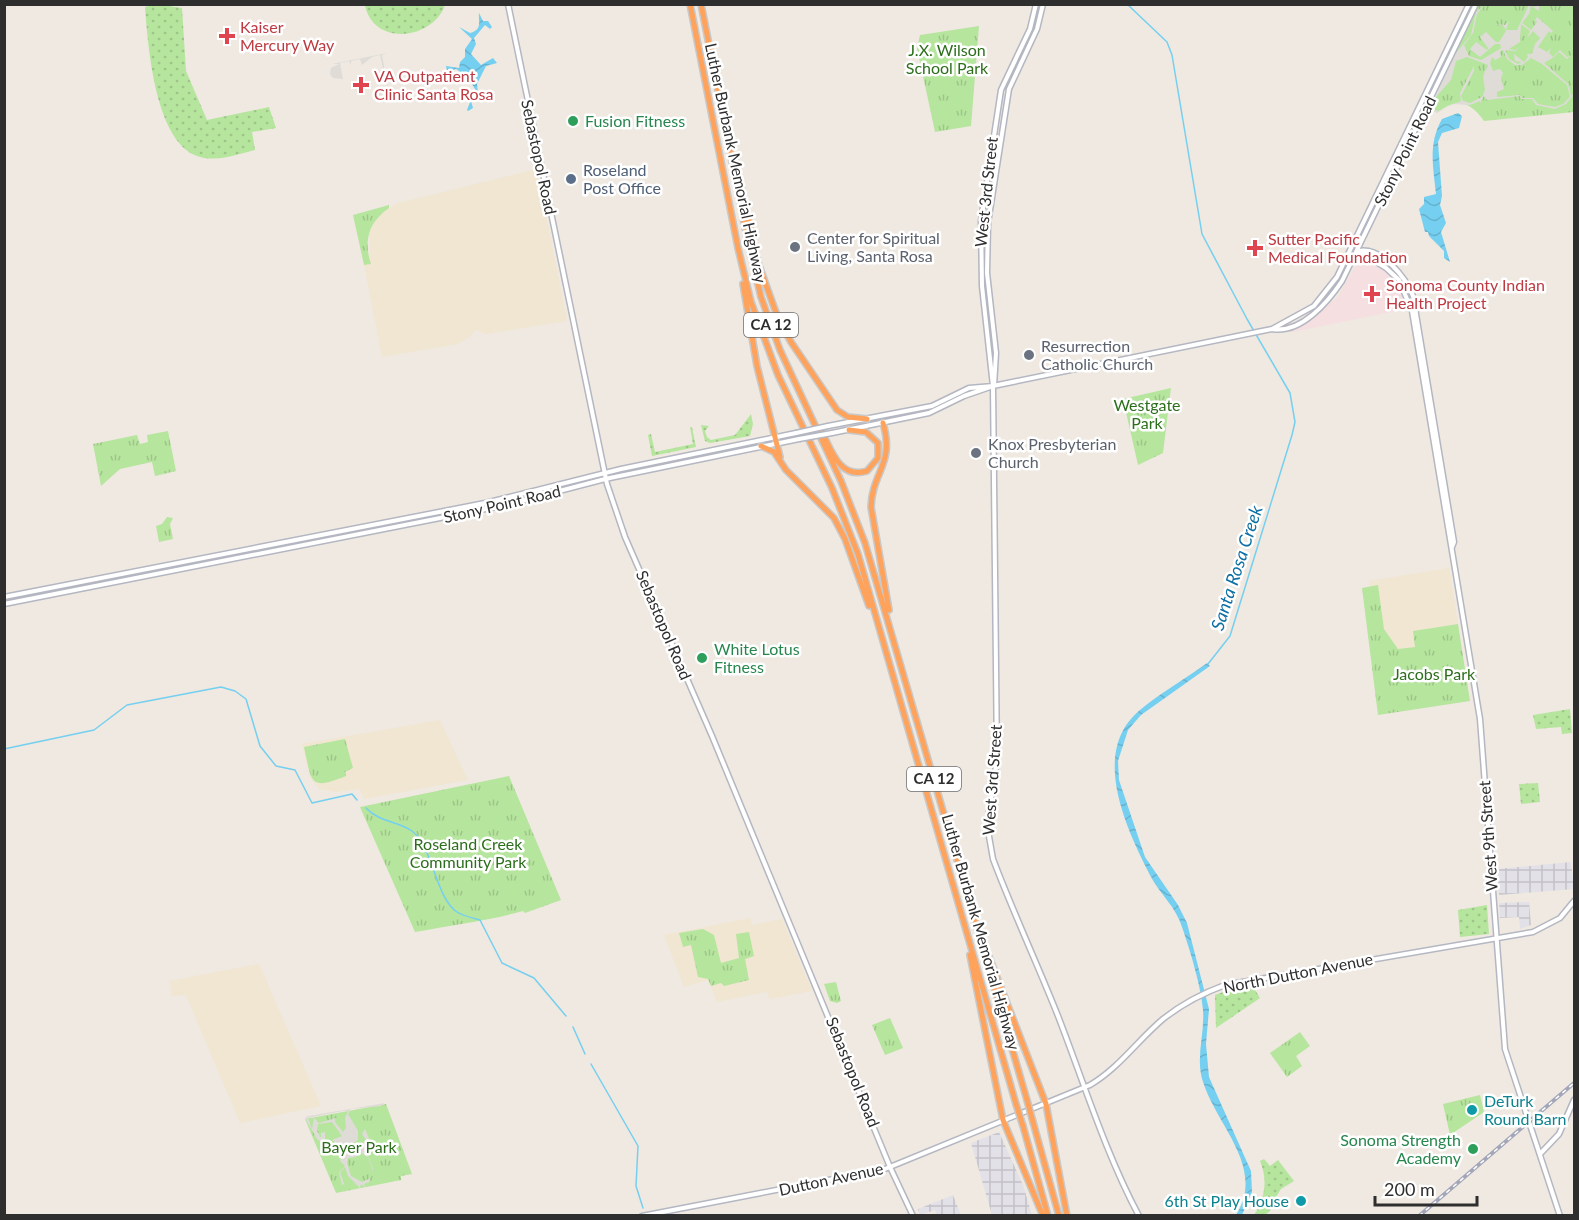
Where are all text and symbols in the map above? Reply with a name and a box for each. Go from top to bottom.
place label: Kaiser Mercury Way [240,17,335,54]
marker: Kaiser Mercury Way [218,27,236,45]
park label: J.X. Wilson School Park [906,40,989,77]
street label: Luther Burbank Memorial Highway [702,41,771,285]
place label: VA Outpatient Clinic Santa Rosa [374,66,493,103]
marker: VA Outpatient Clinic Santa Rosa [352,76,370,94]
street label: Stony Point Road [1370,93,1439,209]
street label: Sebastopol Road [518,98,561,216]
place label: Fusion Fitness [585,111,685,130]
marker: Fusion Fitness [566,114,580,128]
street label: West 3rd Street [970,136,1001,248]
place label: Roseland Post Office [583,160,661,197]
marker: Roseland Post Office [564,172,578,186]
place label: Center for Spiritual Living, Santa Rosa [807,228,940,265]
place label: Sutter Pacific Medical Foundation [1268,229,1407,266]
marker: Sutter Pacific Medical Foundation [1246,239,1264,257]
marker: Center for Spiritual Living, Santa Rosa [788,240,802,254]
place label: Sonoma County Indian Health Project [1386,275,1545,312]
marker: Sonoma County Indian Health Project [1363,285,1381,303]
road number: CA 12 [744,313,798,337]
place label: Resurrection Catholic Church [1041,336,1153,373]
marker: Resurrection Catholic Church [1022,348,1036,362]
park label: Westgate Park [1113,395,1181,432]
place label: Knox Presbyterian Church [988,434,1116,471]
marker: Knox Presbyterian Church [969,446,983,460]
street label: Stony Point Road [441,481,562,526]
water label: Santa Rosa Creek [1206,502,1267,633]
street label: Sebastopol Road [633,567,696,682]
place label: White Lotus Fitness [714,639,800,676]
marker: White Lotus Fitness [695,651,709,665]
park label: Jacobs Park [1393,664,1476,683]
street label: West 3rd Street [978,724,1005,836]
road number: CA 12 [907,767,961,791]
street label: West 9th Street [1474,780,1501,892]
street label: Luther Burbank Memorial Highway [939,812,1025,1053]
park label: Roseland Creek Community Park [410,834,527,871]
street label: North Dutton Avenue [1221,949,1374,996]
street label: Sebastopol Road [823,1014,884,1130]
place label: DeTurk Round Barn [1484,1091,1566,1128]
marker: DeTurk Round Barn [1465,1103,1479,1117]
place label: Sonoma Strength Academy [1340,1130,1462,1167]
park label: Bayer Park [321,1137,398,1156]
marker: Sonoma Strength Academy [1466,1142,1480,1156]
street label: Dutton Avenue [777,1158,885,1199]
scale bar [1375,1169,1477,1207]
text: 200 m [1384,1178,1435,1200]
place label: 6th St Play House [1164,1191,1289,1210]
marker: 6th St Play House [1294,1194,1308,1208]

